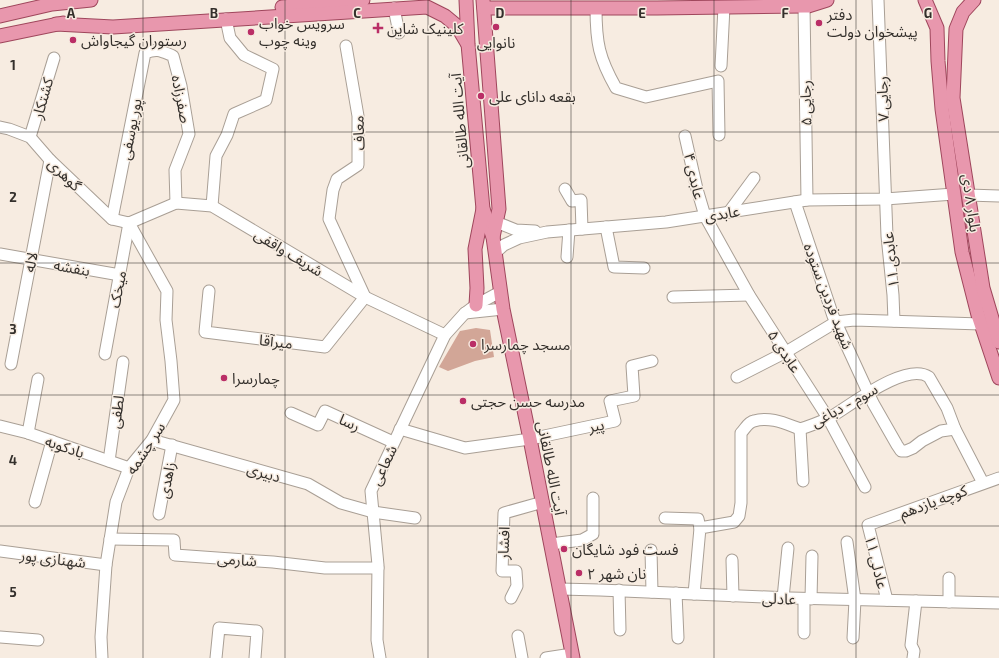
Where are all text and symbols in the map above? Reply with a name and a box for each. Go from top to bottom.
text: A [67,5,76,21]
text: B [210,5,218,21]
text: C [353,5,361,21]
text: D [496,5,505,21]
text: E [638,5,646,21]
text: F [781,5,789,21]
place label: دفتر پیشخوان دولت [826,5,918,42]
text: G [924,5,932,21]
place label: سرویس خواب وینه چوب [259,14,345,51]
marker: دفتر پیشخوان دولت [814,18,824,28]
place label: کلینیک شاین [387,19,464,38]
marker: کلینیک شاین [372,22,384,34]
marker: نانوایی [491,22,501,32]
marker: سرویس خواب وینه چوب [246,27,256,37]
place label: رستوران گیجاواش [81,31,187,50]
place label: نانوایی [477,33,515,52]
marker: رستوران گیجاواش [68,35,78,45]
text: 1 [10,57,16,73]
street label: آیت الله طالقانی [446,72,473,169]
street label: صفرزاده [168,73,195,125]
street label: کشتکار [27,75,58,122]
street label: رجایی ۷ [872,76,893,122]
street label: رجایی ۵ [796,80,815,126]
place label: بقعه دانای علی [489,87,576,106]
marker: بقعه دانای علی [476,91,486,101]
street label: پور یوسفی [115,97,147,162]
street label: معاف [348,115,368,151]
street label: عابدی ۴ [680,151,709,202]
street label: گوهری [44,154,86,195]
street label: بلوار ۸ دی [958,173,985,233]
text: 2 [9,189,17,205]
street label: عابدی [703,201,741,226]
street label: شریف واقفی [251,224,327,281]
street label: عابدی ۱۱ [878,231,903,289]
street label: شهید فردین ستوده [800,240,858,352]
street label: لاله [19,251,41,273]
street label: بنفشه [52,255,92,279]
street label: میخک [105,269,130,309]
text: 3 [9,321,17,337]
street label: عابدی ۵ [764,326,806,377]
street label: میرآقا [258,330,294,353]
place label: مسجد چمارسرا [481,335,570,355]
marker: مسجد چمارسرا [468,339,478,349]
place label: چمارسرا [232,369,280,389]
marker: چمارسرا [219,373,229,383]
street label: سوم - دباغی [807,379,882,433]
place label: مدرسه حسن حجتی [471,392,585,411]
street label: لطفی [105,394,128,430]
marker: مدرسه حسن حجتی [458,396,468,406]
street label: رسا [336,409,363,436]
street label: پیر [585,415,606,438]
street label: سر چشمه [121,418,170,479]
street label: آیت الله طالقانی [533,419,570,517]
street label: بادکوبه [43,431,87,462]
street label: شعاعی [366,442,401,488]
text: 4 [9,452,17,468]
street label: دبیری [245,459,283,486]
street label: زاهدی [154,460,179,500]
street label: کوچه یازدهم [897,480,971,524]
street label: افشار [493,526,514,561]
street label: عادلی ۱۱ [861,533,892,591]
place label: فست فود شایگان [572,540,679,559]
marker: فست فود شایگان [559,544,569,554]
street label: شهنازی پور [18,545,87,573]
street label: شارمی [216,549,258,570]
place label: نان شهر ۲ [587,564,646,583]
marker: نان شهر ۲ [574,568,584,578]
text: 5 [9,584,17,600]
street label: عادلی [762,588,797,609]

